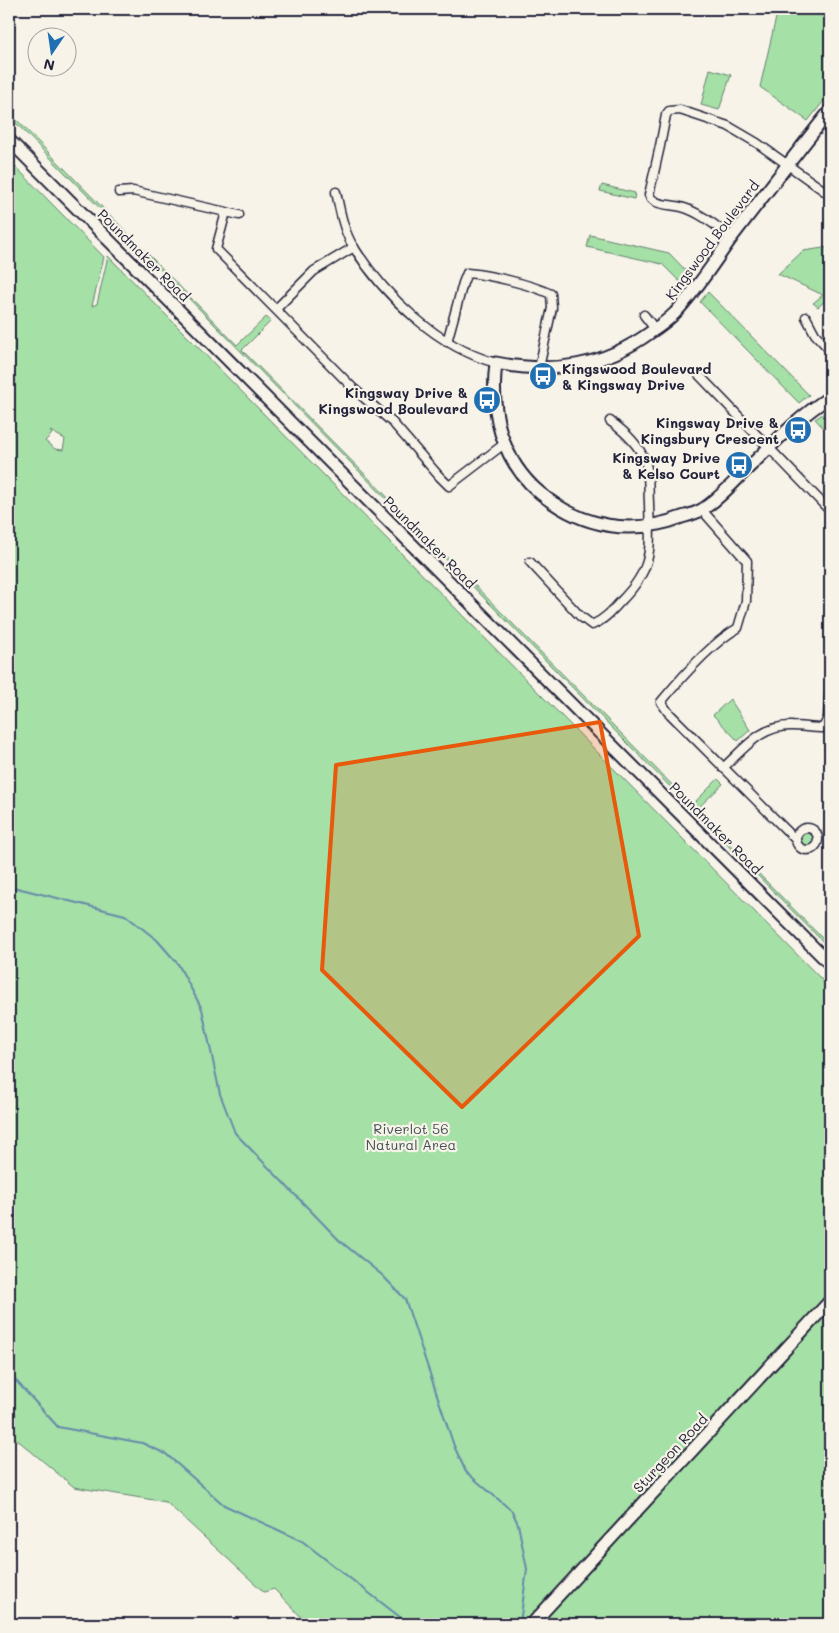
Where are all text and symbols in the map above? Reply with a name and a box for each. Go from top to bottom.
north arrow [28,28,78,78]
text: N [42,55,56,76]
street label: Kingswood Boulevard [661,176,763,304]
street label: Poundmaker Road [94,205,194,305]
place label: Kingswood Boulevard & Kingsway Drive [562,359,712,394]
bus stop icon: Kingswood Boulevard & Kingsway Drive [528,361,558,391]
place label: Kingsway Drive & Kingswood Boulevard [319,383,468,418]
bus stop icon: Kingsway Drive & Kingswood Boulevard [472,385,502,415]
place label: Kingsway Drive & Kingsbury Crescent [641,413,779,448]
bus stop icon: Kingsway Drive & Kingsbury Crescent [783,415,813,445]
place label: Kingsway Drive & Kelso Court [613,448,720,483]
bus stop icon: Kingsway Drive & Kelso Court [724,450,754,480]
street label: Poundmaker Road [380,492,480,592]
street label: Poundmaker Road [666,778,766,878]
park label: Riverlot 56 Natural Area [366,1119,456,1154]
street label: Sturgeon Road [629,1410,711,1496]

